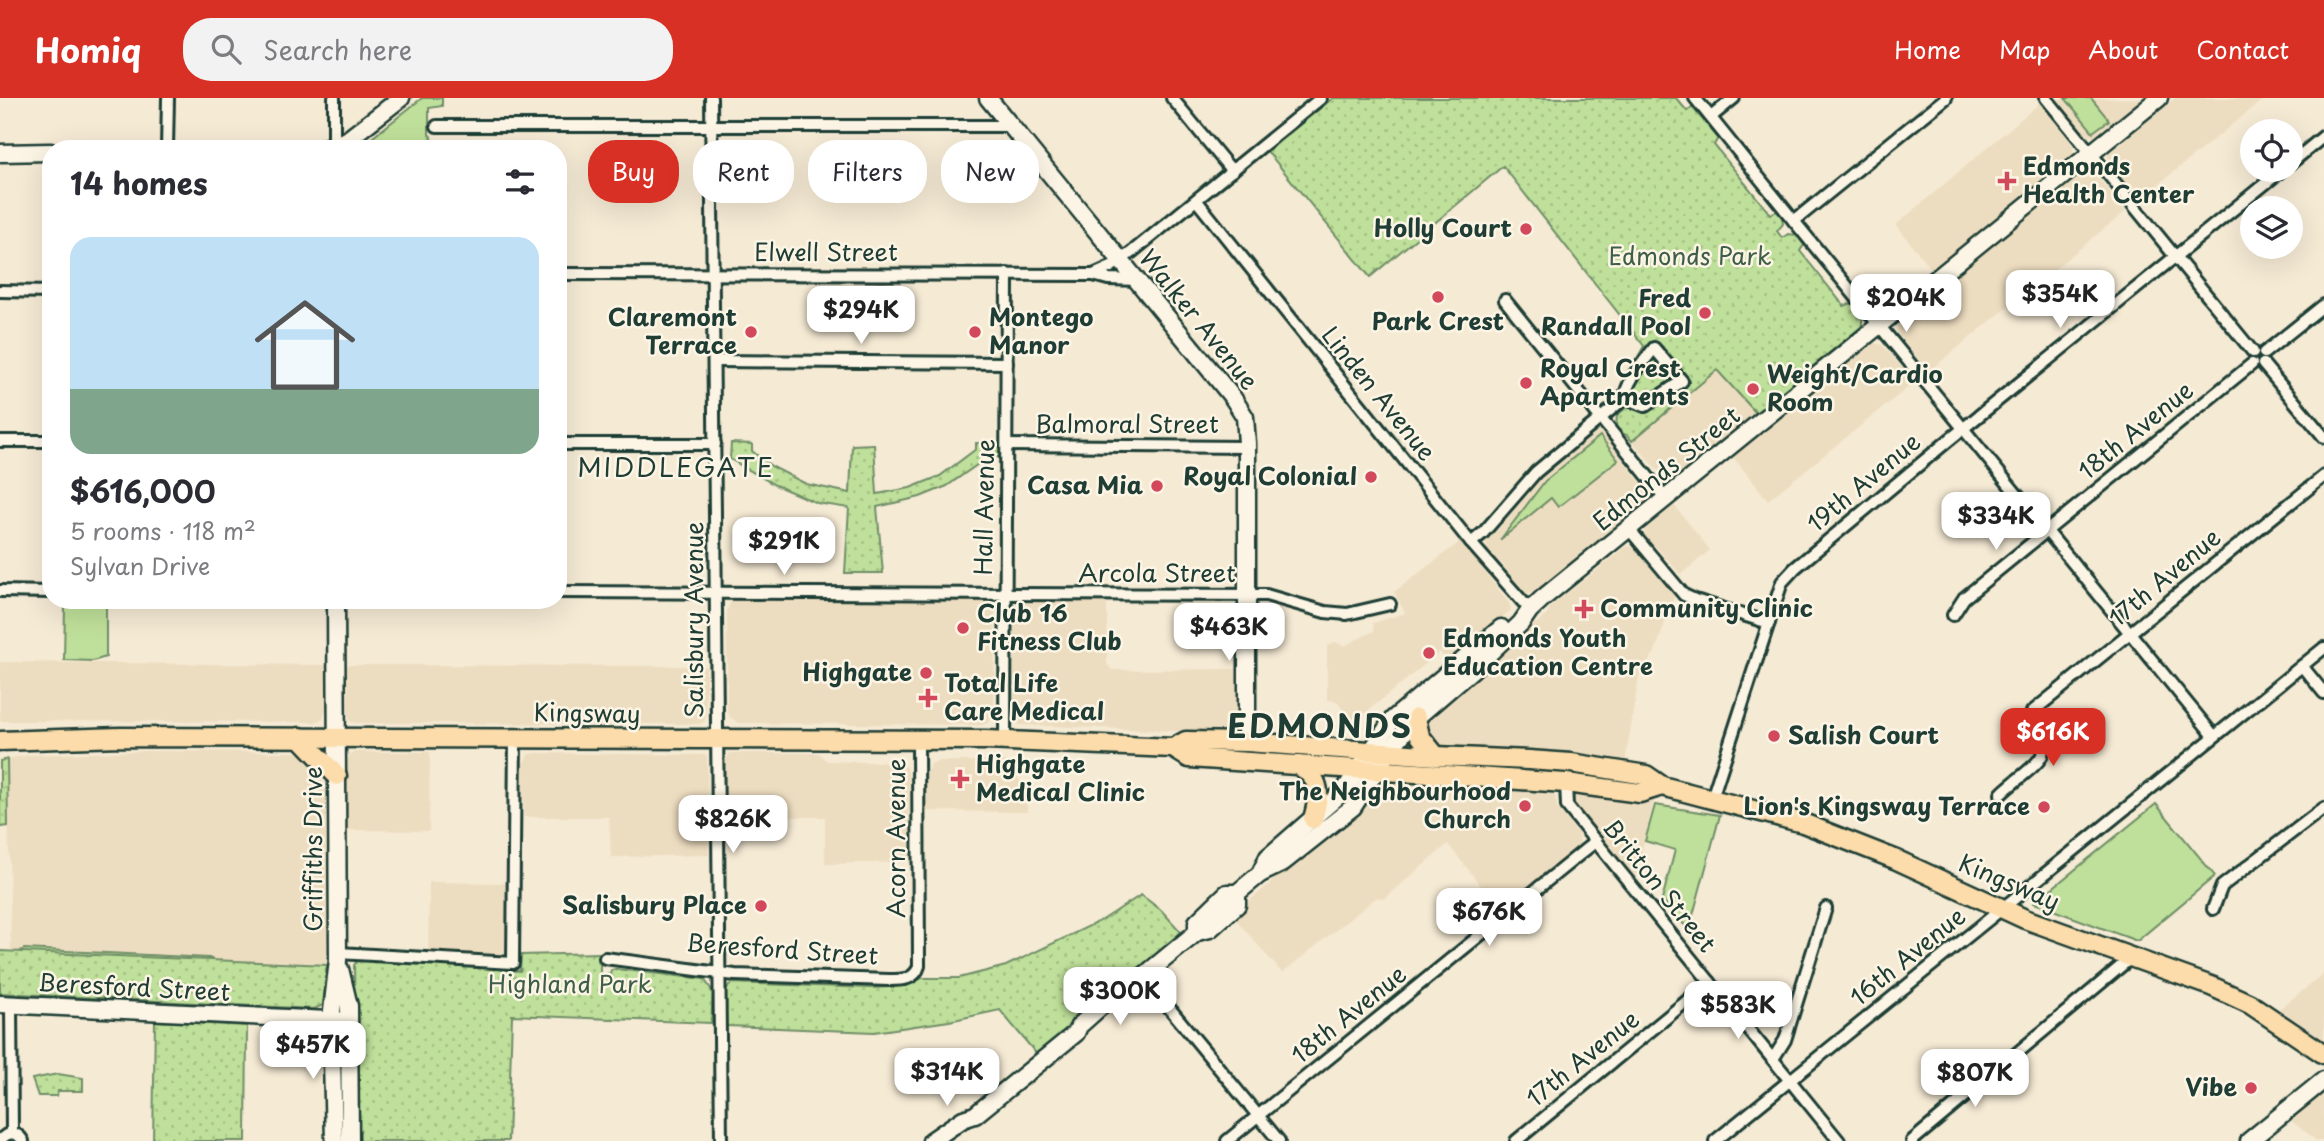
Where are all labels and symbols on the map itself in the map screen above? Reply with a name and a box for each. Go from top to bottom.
place label: Edmonds Health Center [2023,147,2195,211]
marker: Edmonds Health Center [1997,171,2017,191]
place label: Holly Court [1374,209,1512,245]
marker: Holly Court [1518,221,1534,237]
street label: Elwell Street [754,233,898,269]
park label: Edmonds Park [1608,237,1772,273]
street label: Walker Avenue [1131,241,1268,397]
pin: $354K [2011,271,2109,330]
pin: $204K [1857,274,1955,334]
place label: Fred Randall Pool [1541,279,1691,343]
pin: $294K [812,286,910,346]
marker: Park Crest [1430,289,1446,305]
place label: Claremont Terrace [608,298,737,362]
place label: Montego Manor [989,298,1094,362]
place label: Park Crest [1372,302,1504,338]
marker: Fred Randall Pool [1697,305,1713,321]
street label: Linden Avenue [1314,318,1445,468]
marker: Claremont Terrace [743,324,759,340]
marker: Montego Manor [967,324,983,340]
place label: Royal Crest Apartments [1540,349,1689,413]
place label: Weight/Cardio Room [1767,355,1943,419]
street label: 18th Avenue [2069,372,2200,487]
marker: Royal Crest Apartments [1518,375,1534,391]
marker: Weight/Cardio Room [1745,381,1761,397]
street label: Edmonds Street [1584,397,1747,538]
street label: Balmoral Street [1035,405,1219,441]
street label: 19th Avenue [1798,423,1927,540]
street label: Hall Avenue [964,438,1002,576]
district label: MIDDLEGATE [577,447,775,486]
place label: Royal Colonial [1183,457,1357,493]
place label: Casa Mia [1027,466,1144,502]
marker: Royal Colonial [1363,469,1379,485]
marker: Casa Mia [1149,478,1165,494]
pin: $334K [1947,492,2045,552]
pin: $291K [735,518,833,577]
street label: 17th Avenue [2100,519,2228,634]
street label: Salisbury Avenue [675,522,711,718]
street label: Arcola Street [1078,554,1236,590]
place label: Community Clinic [1600,589,1813,625]
place label: Club 16 Fitness Club [977,594,1122,658]
marker: Community Clinic [1574,599,1594,619]
pin: $463K [1180,603,1278,663]
place label: Edmonds Youth Education Centre [1443,619,1653,683]
marker: Club 16 Fitness Club [955,620,971,636]
marker: Edmonds Youth Education Centre [1421,645,1437,661]
place label: Highgate [802,653,912,689]
place label: Total Life Care Medical [944,664,1104,728]
marker: Highgate [918,665,934,681]
marker: Total Life Care Medical [918,688,938,708]
street label: Kingsway [533,693,641,731]
district label: EDMONDS [1227,701,1413,749]
pin: $616K [2004,708,2102,768]
place label: Salish Court [1788,716,1939,752]
marker: Salish Court [1766,728,1782,744]
place label: Highgate Medical Clinic [976,745,1145,809]
street label: Acorn Avenue [877,758,913,918]
street label: Griffiths Drive [294,766,330,932]
marker: Highgate Medical Clinic [950,769,970,789]
place label: The Neighbourhood Church [1279,772,1511,836]
place label: Lion's Kingsway Terrace [1744,787,2030,823]
pin: $826K [684,796,782,855]
marker: The Neighbourhood Church [1517,798,1533,814]
marker: Lion's Kingsway Terrace [2036,799,2052,815]
street label: Britton Street [1595,810,1726,959]
street label: Kingsway [1954,844,2066,919]
place label: Salisbury Place [562,886,747,922]
pin: $676K [1440,888,1538,948]
street label: 16th Avenue [1841,897,1972,1013]
marker: Salisbury Place [753,898,769,914]
street label: Beresford Street [685,923,880,973]
street label: 18th Avenue [1282,956,1413,1071]
street label: Beresford Street [37,963,231,1009]
park label: Highland Park [488,965,652,1001]
pin: $300K [1071,968,1169,1027]
pin: $583K [1689,982,1787,1041]
street label: 17th Avenue [1517,1000,1646,1114]
pin: $457K [264,1021,362,1081]
pin: $314K [898,1048,996,1108]
pin: $807K [1926,1049,2024,1109]
place label: Vibe [2185,1068,2237,1104]
marker: Vibe [2243,1080,2259,1096]

